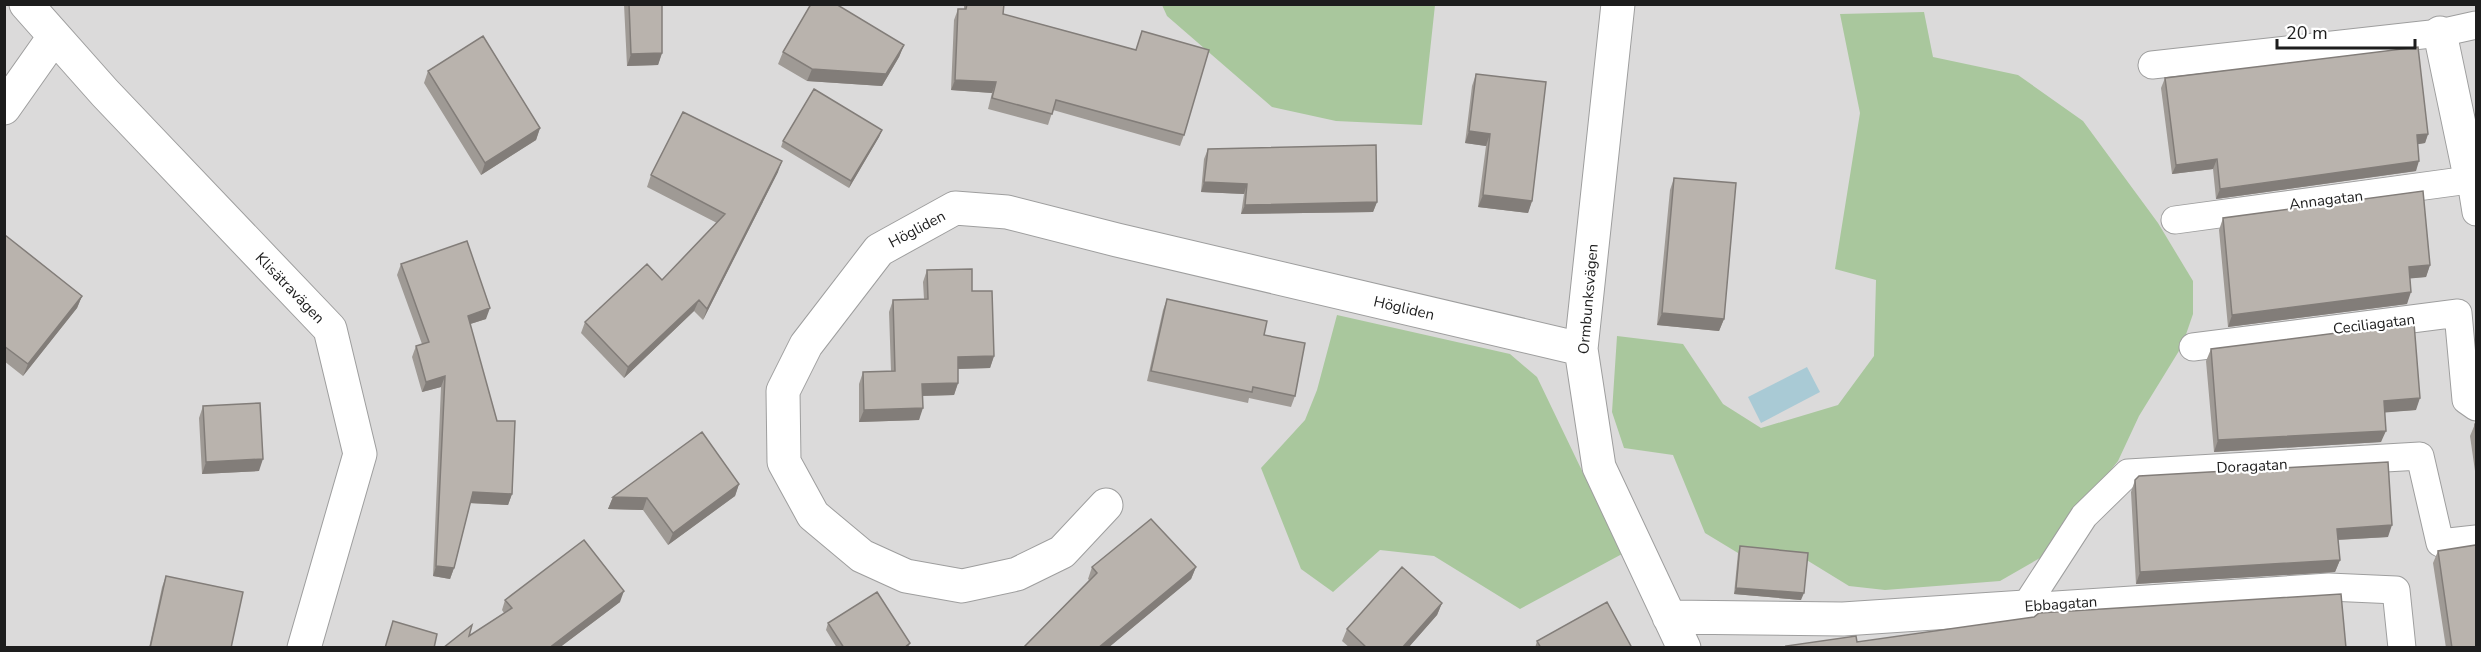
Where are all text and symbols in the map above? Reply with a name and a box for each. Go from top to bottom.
scale bar [2277,12,2415,50]
text: 20 m [2286,21,2328,45]
street label: Annagatan [2288,186,2364,214]
street label: Högliden [885,206,949,252]
street label: Ormbunksvägen [1573,243,1603,355]
street label: Klisätravägen [251,248,329,328]
street label: Högliden [1372,291,1436,325]
street label: Ceciliagatan [2332,309,2416,339]
street label: Doragatan [2216,454,2288,478]
street label: Ebbagatan [2024,591,2098,617]

